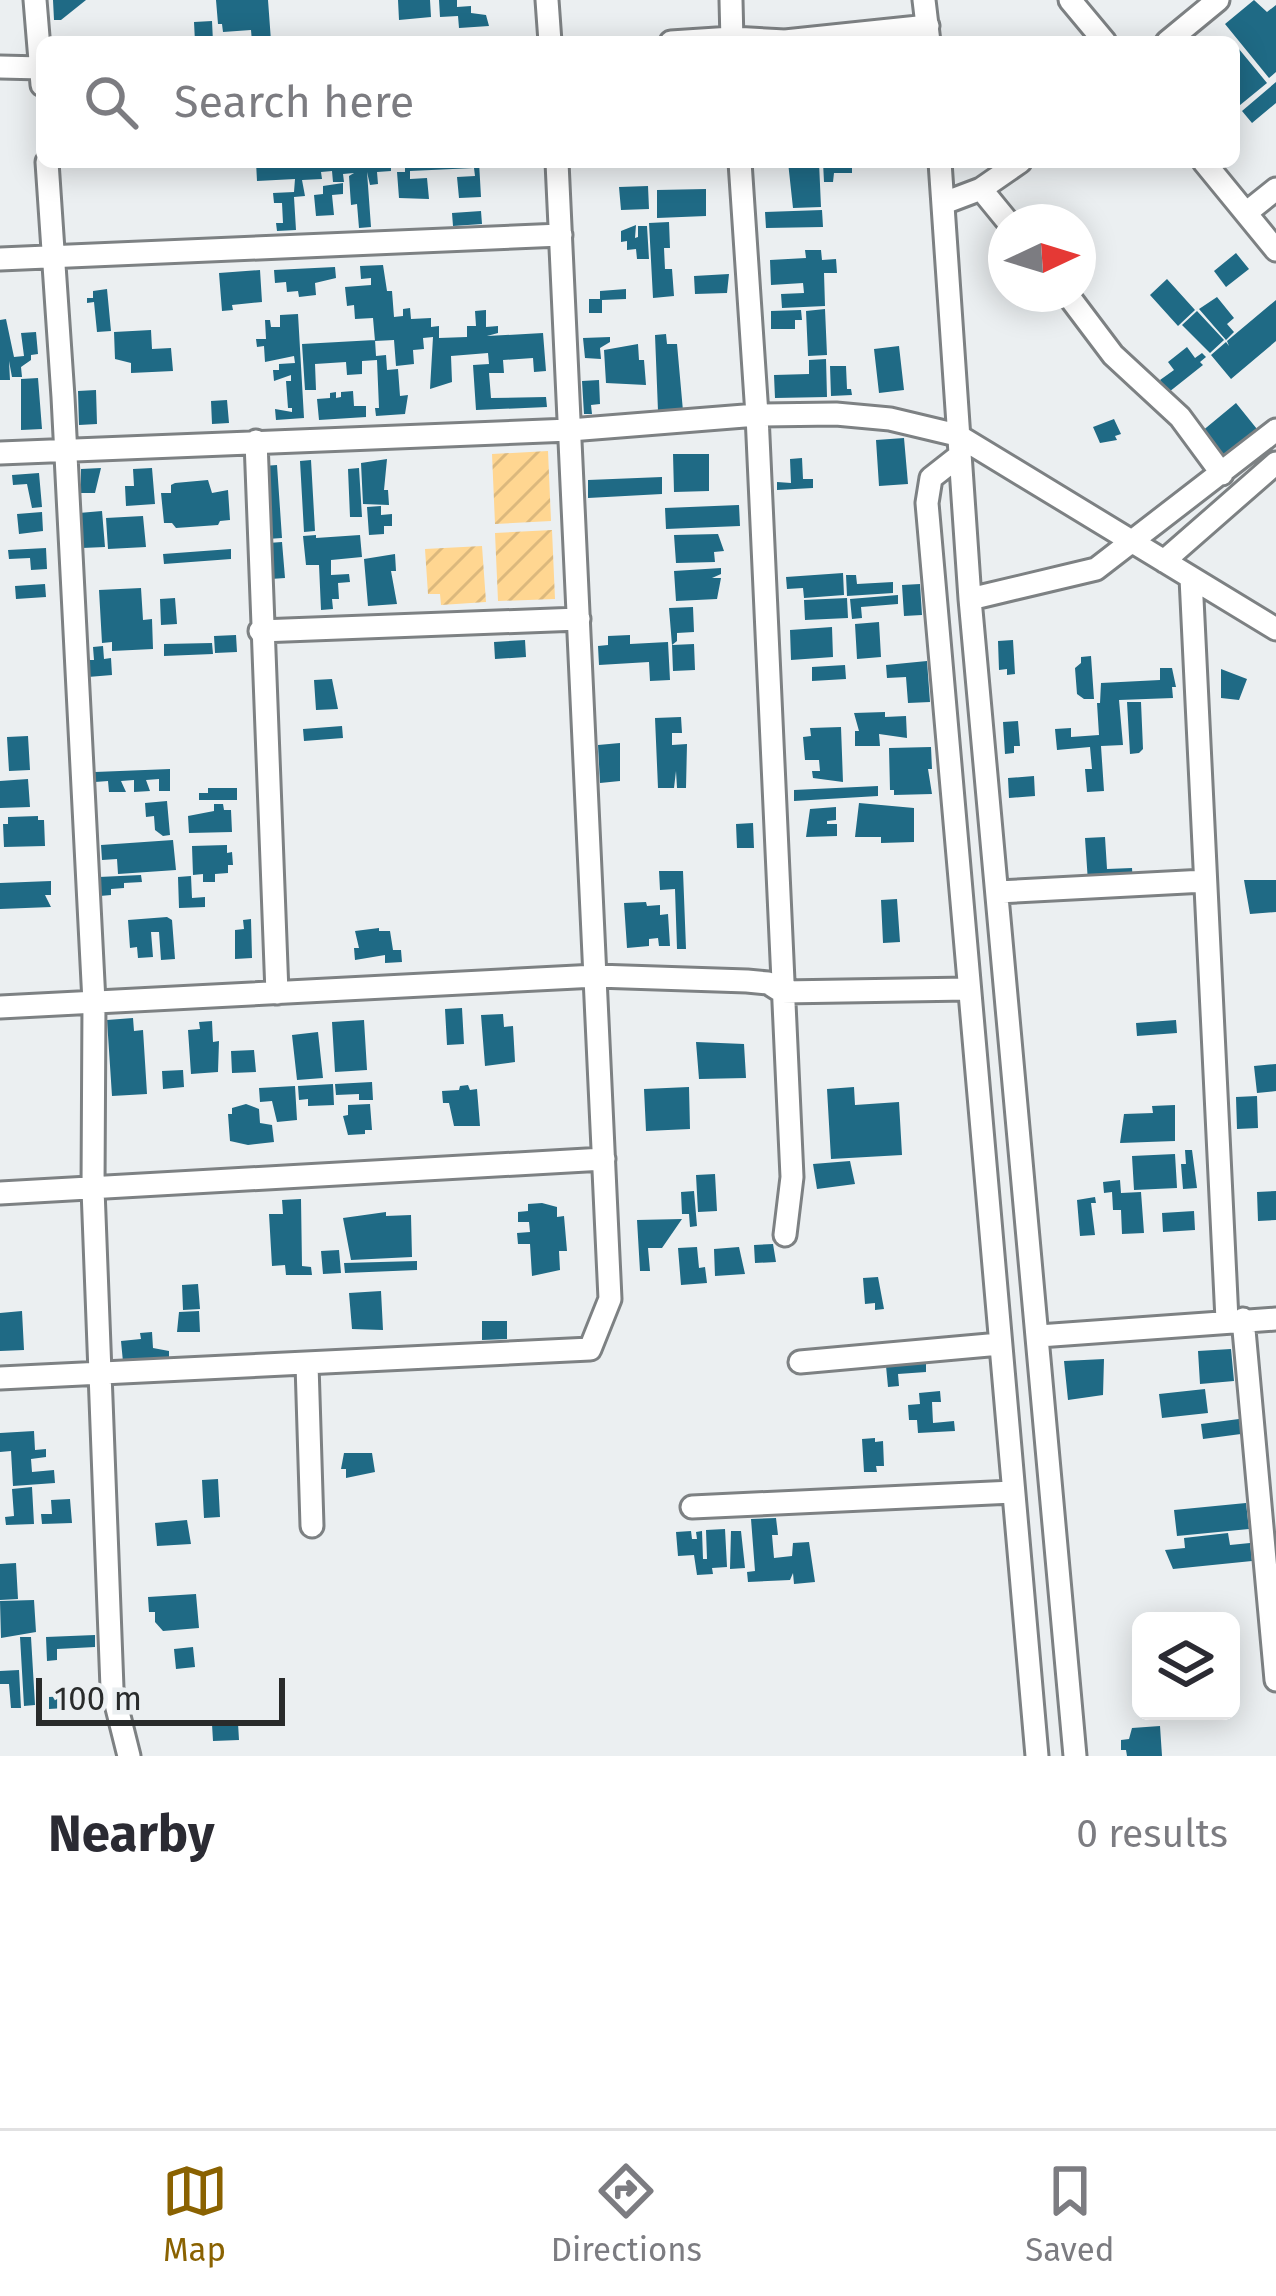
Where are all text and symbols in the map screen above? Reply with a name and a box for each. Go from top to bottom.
search box [36,36,1240,168]
icon: search [78,69,144,135]
text: Search here [174,75,414,129]
north arrow [988,204,1096,312]
map controls [1132,1612,1240,1720]
button: layers [1132,1612,1240,1720]
scale bar [36,1672,285,1725]
text: 100 m [54,1679,142,1719]
text: Nearby [48,1803,214,1865]
text: 0 results [1076,1811,1228,1857]
tab: Map [162,2158,228,2270]
tab: Directions [551,2158,702,2270]
tab: Saved [1025,2158,1114,2270]

